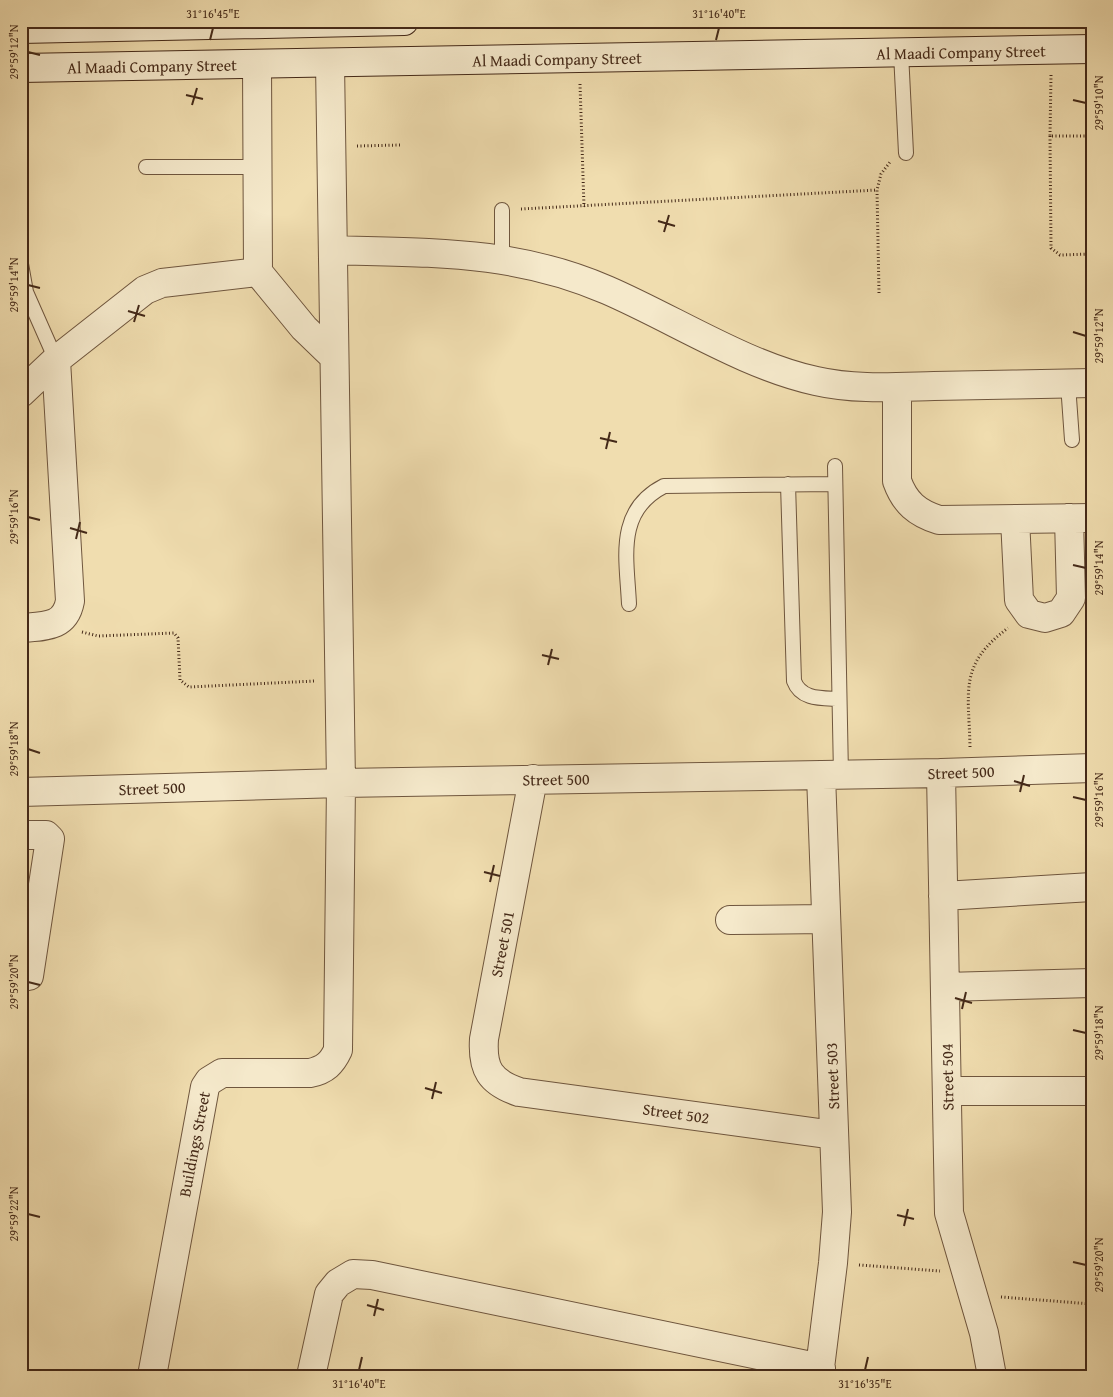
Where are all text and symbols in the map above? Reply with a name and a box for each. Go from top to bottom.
text: 31°16'45"E [186,5,240,22]
text: 31°16'40"E [692,5,746,22]
text: 29°59'12"N [5,24,22,80]
street label: Al Maadi Company Street [876,39,1046,65]
street label: Al Maadi Company Street [472,46,642,72]
street label: Al Maadi Company Street [67,53,237,79]
text: 29°59'10"N [1090,75,1107,131]
text: 29°59'14"N [5,257,22,313]
text: 29°59'12"N [1090,308,1107,364]
text: 29°59'16"N [5,489,22,545]
text: 29°59'14"N [1090,540,1107,596]
text: 29°59'18"N [5,721,22,777]
street label: Street 500 [927,759,995,785]
street label: Street 500 [522,766,590,792]
text: 29°59'16"N [1090,772,1107,828]
street label: Street 500 [118,775,186,801]
street label: Street 501 [484,909,520,979]
text: 29°59'20"N [5,954,22,1010]
text: 29°59'18"N [1090,1005,1107,1061]
street label: Street 503 [819,1042,845,1110]
street label: Street 504 [934,1043,960,1111]
street label: Buildings Street [172,1089,216,1199]
street label: Street 502 [641,1096,711,1130]
text: 29°59'22"N [5,1186,22,1242]
text: 29°59'20"N [1090,1237,1107,1293]
text: 31°16'40"E [332,1375,386,1392]
text: 31°16'35"E [838,1375,892,1392]

